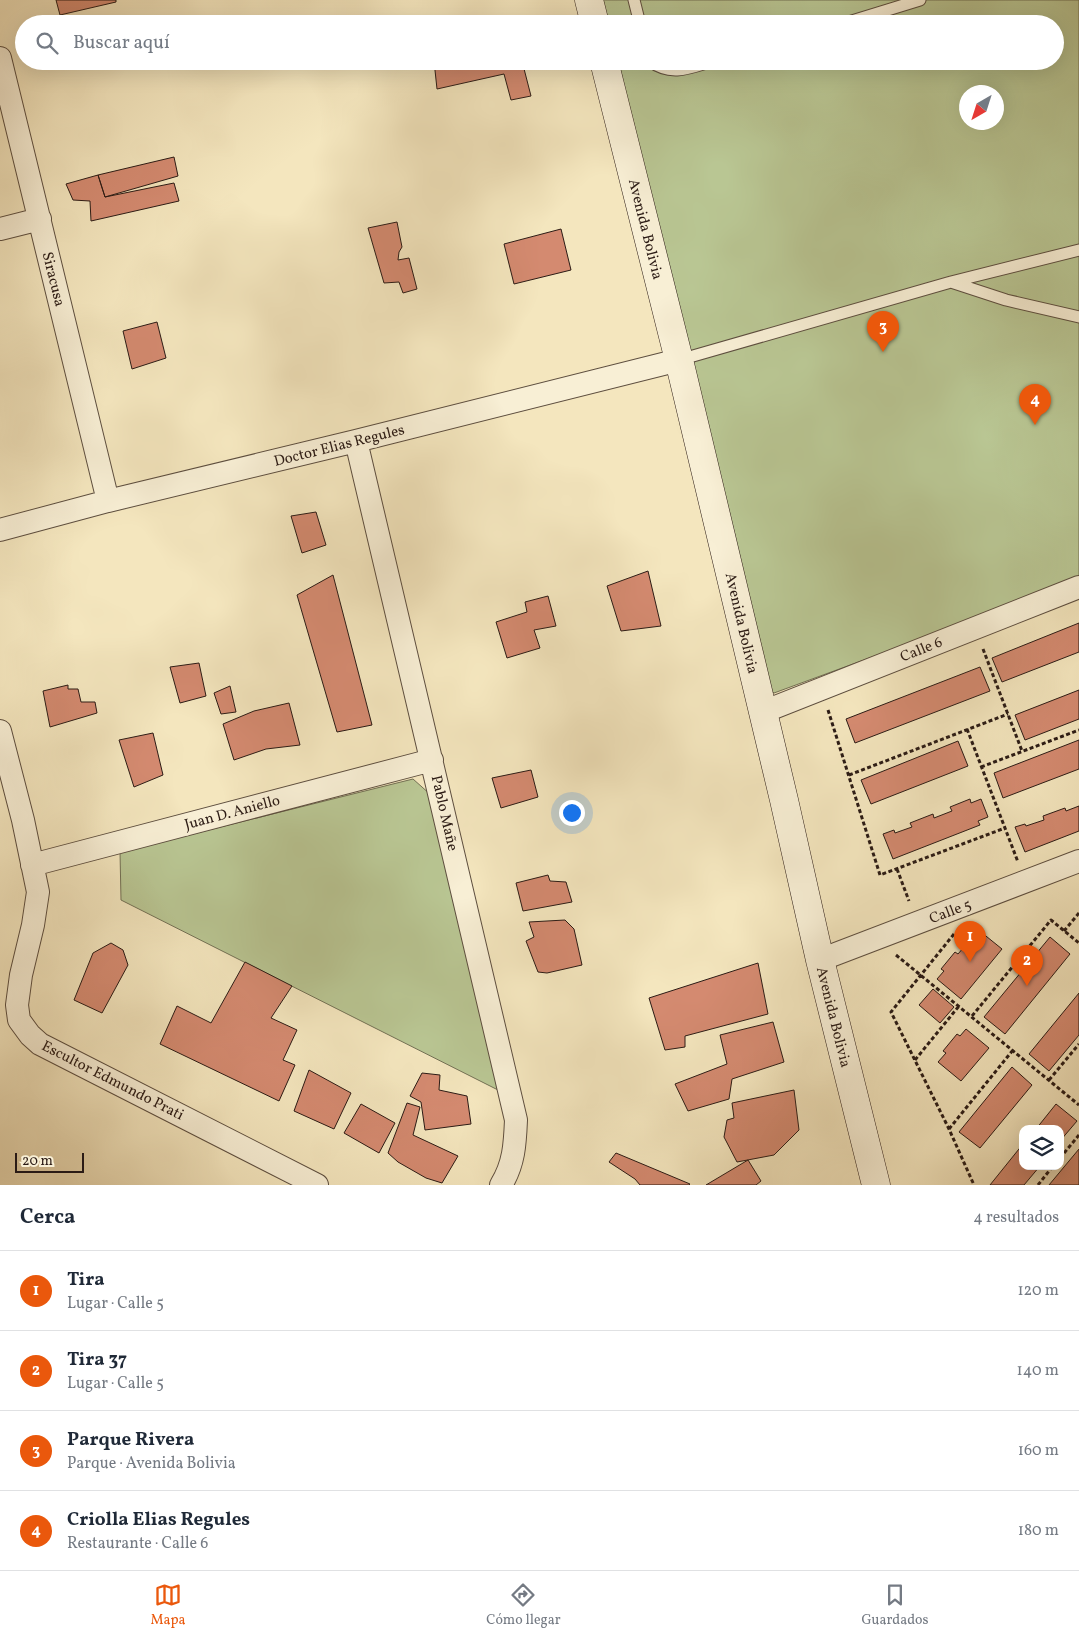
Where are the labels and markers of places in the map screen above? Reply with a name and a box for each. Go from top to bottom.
pin: 3 [867,311,899,352]
pin: 4 [1019,384,1051,425]
pin: 1 [954,921,986,962]
pin: 2 [1011,945,1043,986]

